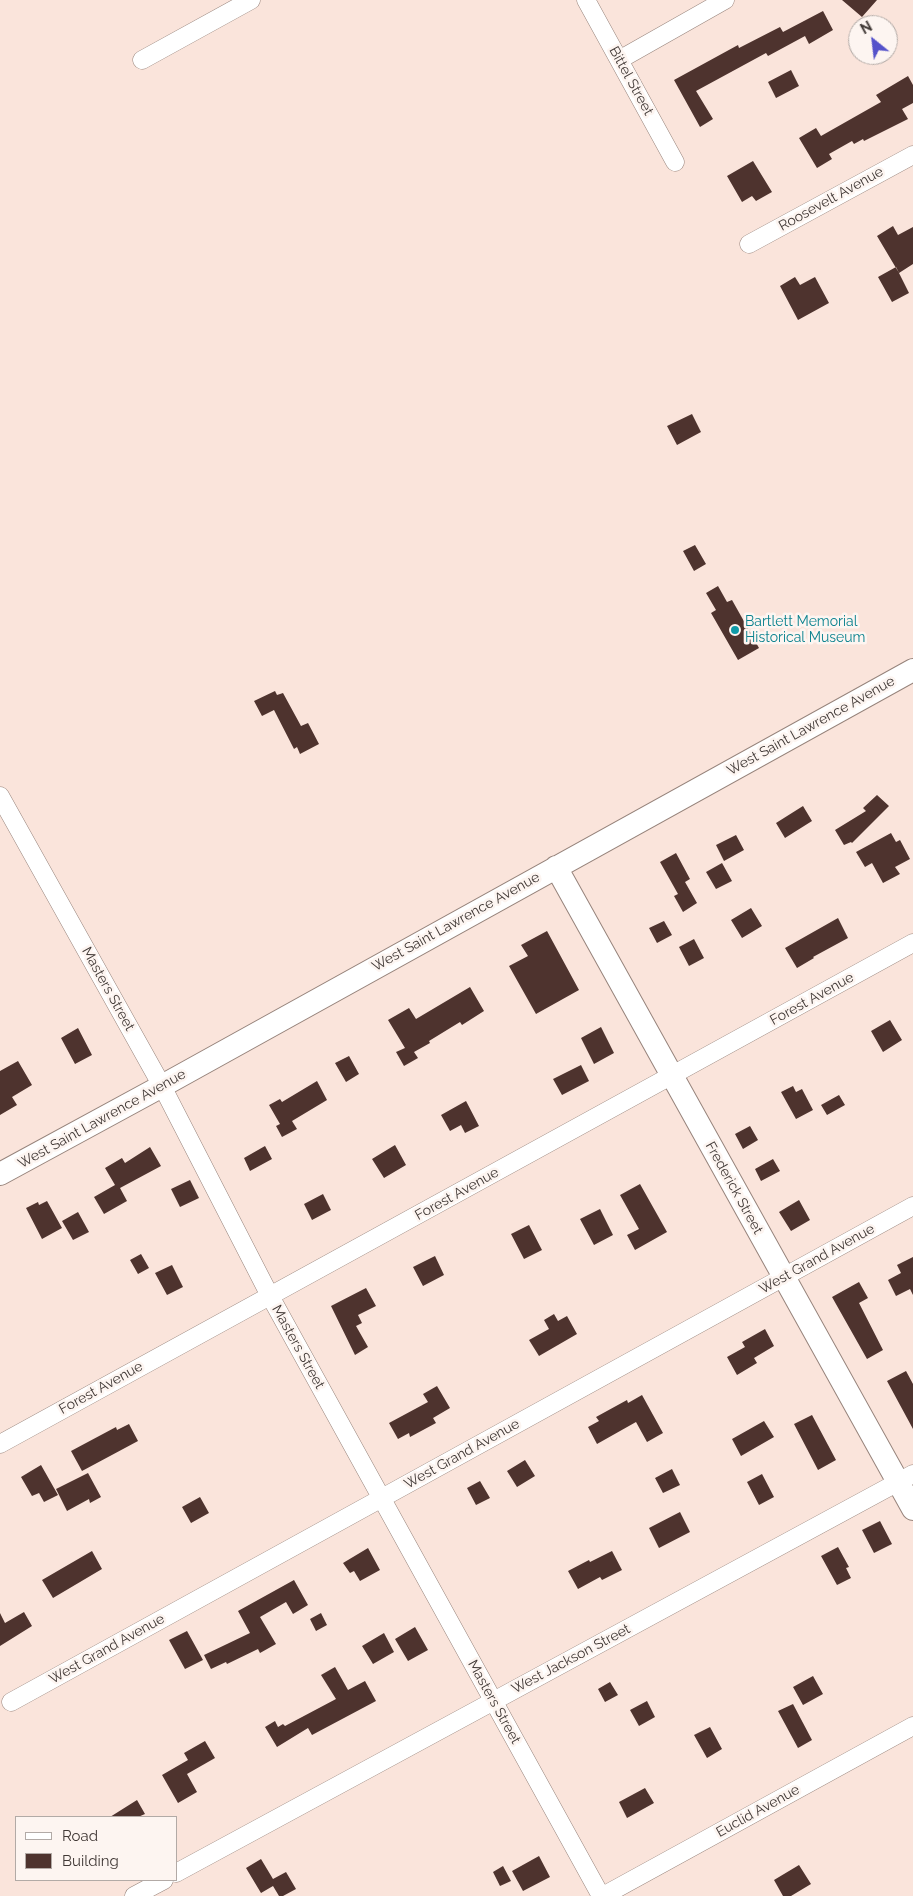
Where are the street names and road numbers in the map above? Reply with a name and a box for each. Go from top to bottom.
street label: Bittel Street [605,44,657,118]
street label: Roosevelt Avenue [776,163,886,235]
street label: West Saint Lawrence Avenue [724,673,898,779]
street label: West Saint Lawrence Avenue [369,869,543,975]
street label: Masters Street [78,944,138,1034]
street label: Forest Avenue [767,969,857,1029]
street label: West Saint Lawrence Avenue [15,1066,189,1172]
street label: Frederick Street [702,1139,766,1237]
street label: Forest Avenue [412,1164,502,1224]
street label: West Grand Avenue [756,1220,878,1298]
street label: Masters Street [268,1302,328,1392]
street label: Forest Avenue [56,1358,146,1418]
street label: West Grand Avenue [401,1415,523,1493]
street label: West Grand Avenue [46,1610,168,1688]
street label: West Jackson Street [509,1621,633,1697]
street label: Masters Street [464,1657,524,1747]
street label: Euclid Avenue [713,1781,803,1841]

